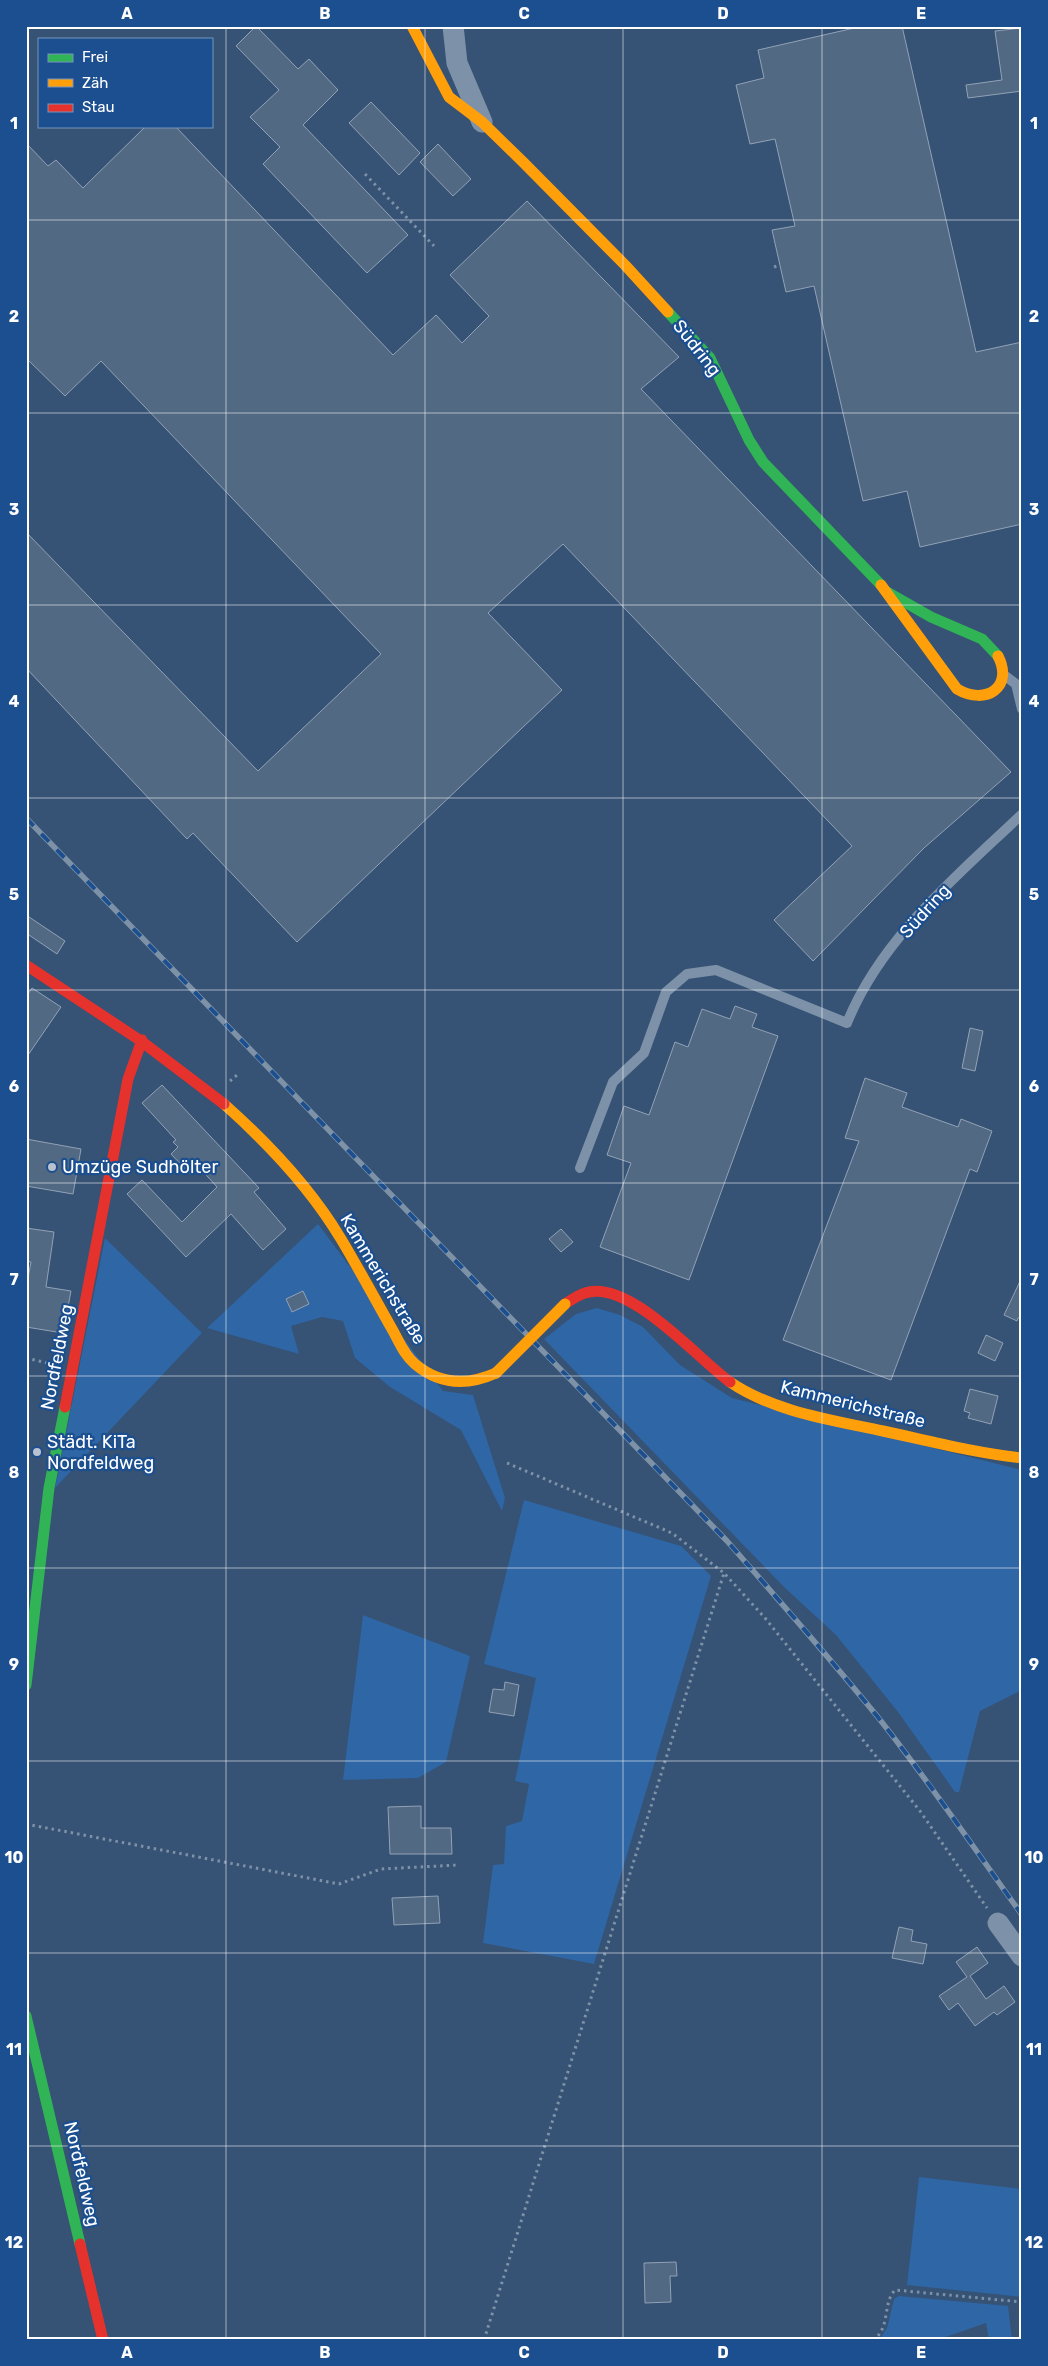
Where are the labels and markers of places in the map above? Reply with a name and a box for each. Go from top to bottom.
place label: Umzüge Sudhölter [62,1156,218,1178]
marker: Umzüge Sudhölter [46,1161,58,1173]
place label: Städt. KiTa Nordfeldweg [47,1431,154,1474]
marker: Städt. KiTa Nordfeldweg [31,1446,43,1458]

